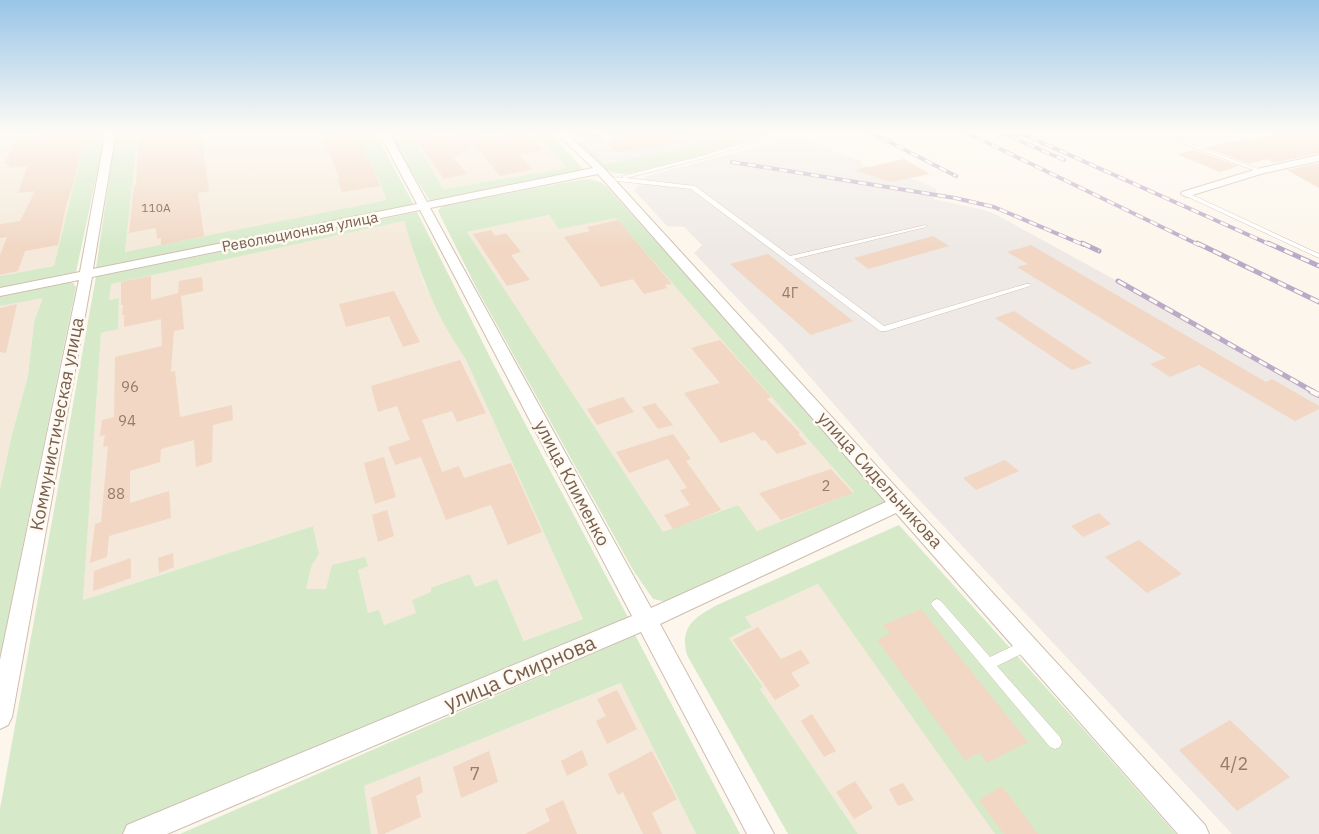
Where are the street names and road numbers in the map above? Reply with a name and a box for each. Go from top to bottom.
street label: Революционная улица [220,207,380,256]
street label: Коммунистическая улица [25,315,89,532]
street label: улица Сидельникова [813,406,948,553]
street label: улица Клименко [530,416,615,550]
street label: улица Смирнова [439,627,600,717]

